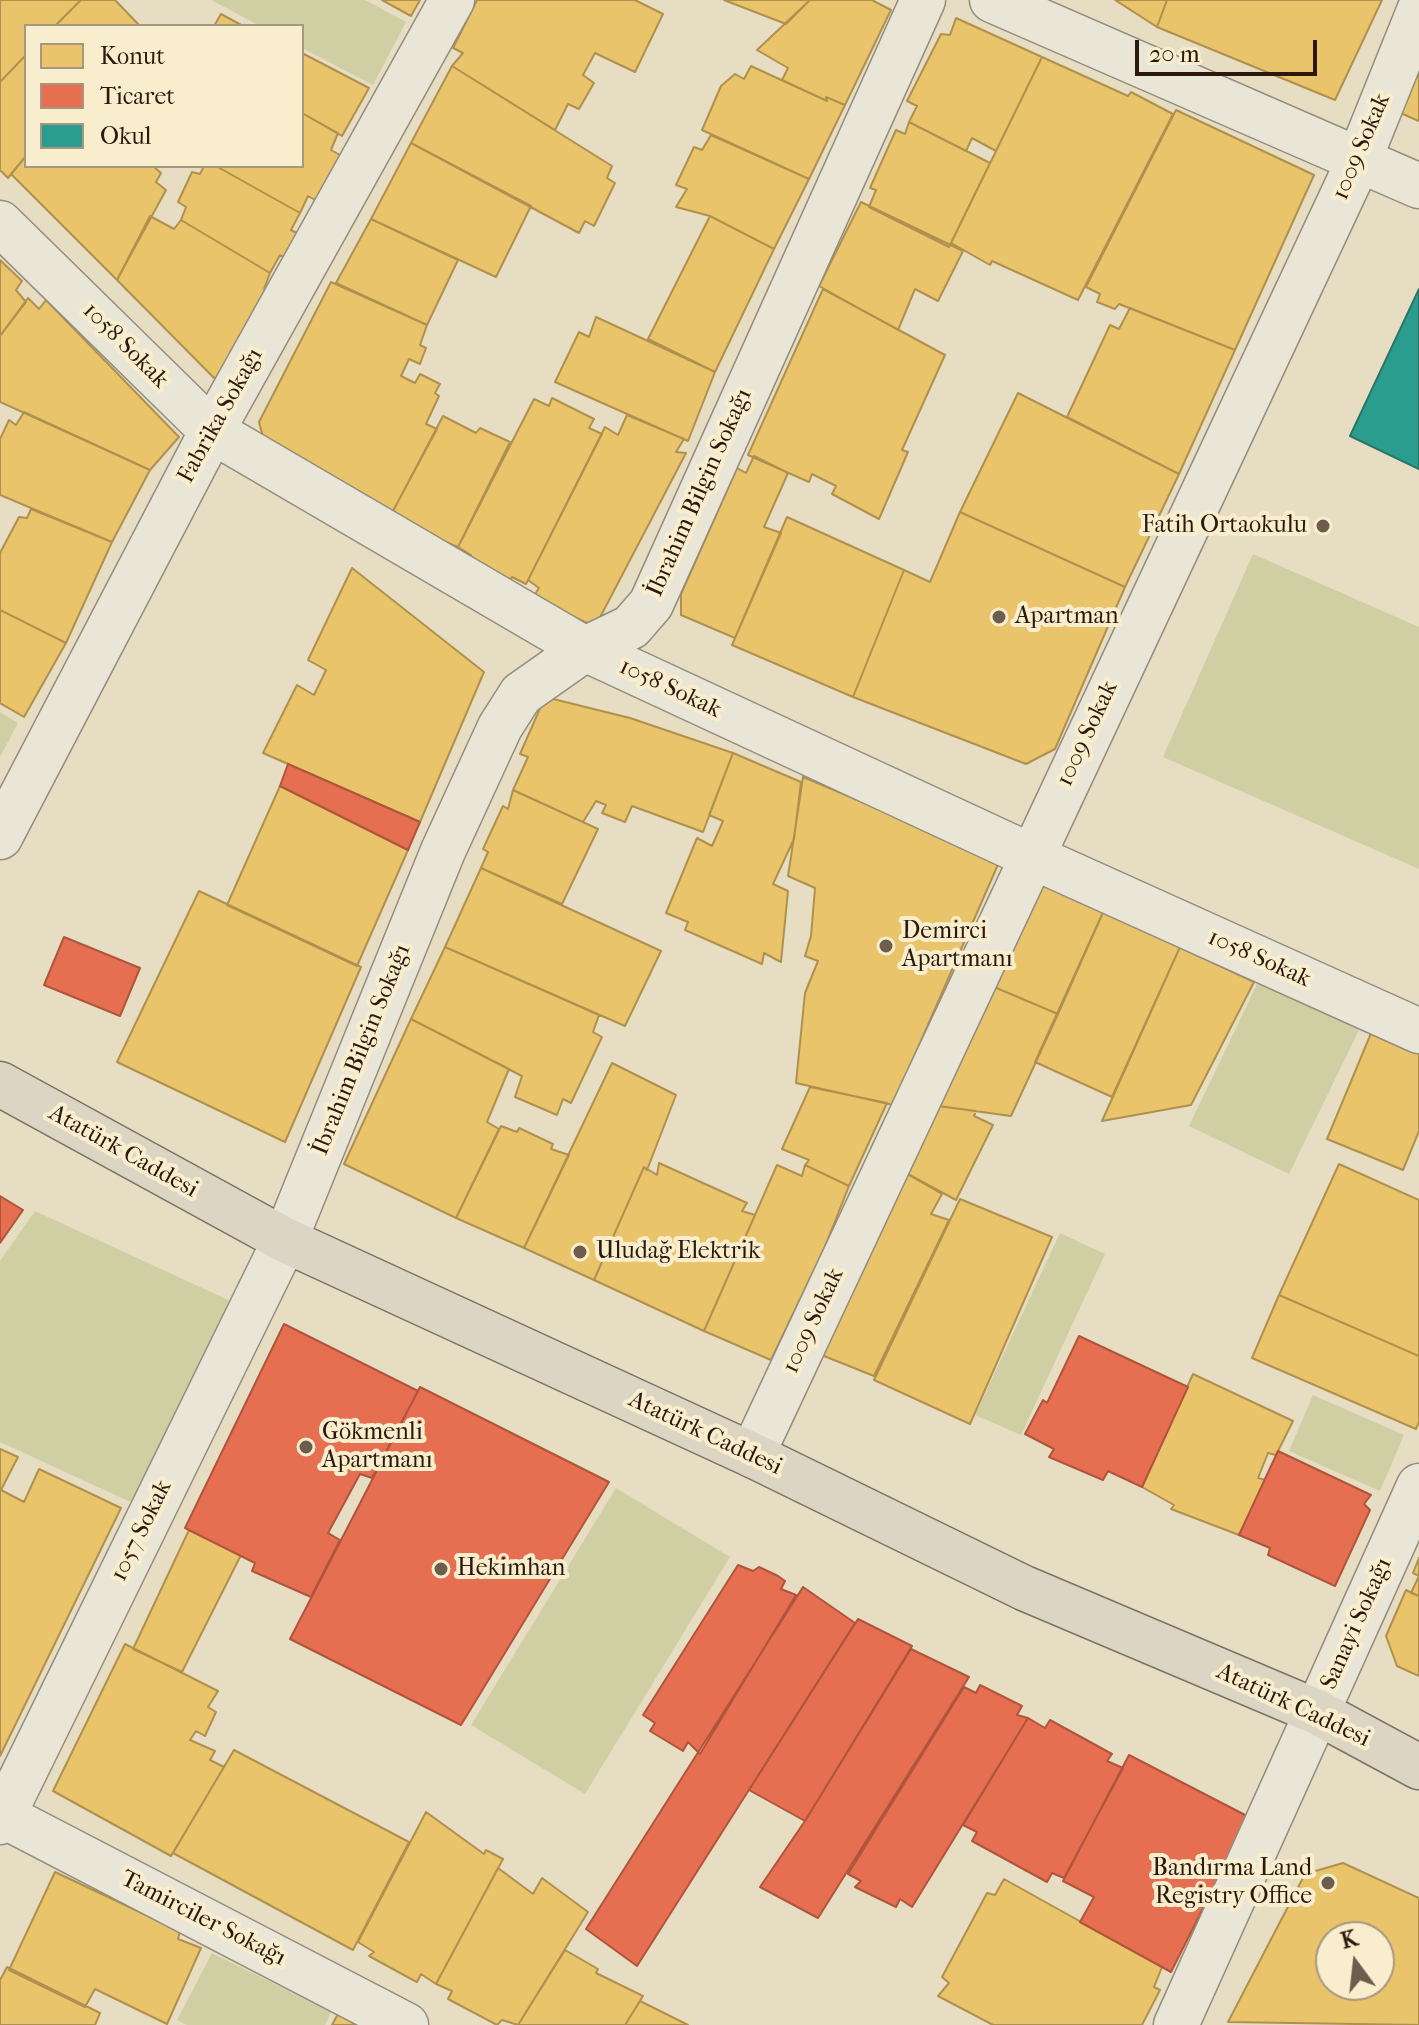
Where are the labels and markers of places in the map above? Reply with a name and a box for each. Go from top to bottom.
place label: Fatih Ortaokulu [1142,512,1307,540]
marker: Fatih Ortaokulu [1314,517,1332,535]
place label: Apartman [1015,603,1119,631]
marker: Apartman [990,608,1008,626]
place label: Demirci Apartmanı [902,918,1013,974]
marker: Demirci Apartmanı [877,937,895,955]
place label: Uludağ Elektrik [596,1238,760,1266]
marker: Uludağ Elektrik [571,1243,589,1261]
place label: Gökmenli Apartmanı [322,1419,433,1475]
marker: Gökmenli Apartmanı [297,1438,315,1456]
place label: Hekimhan [457,1555,565,1583]
marker: Hekimhan [432,1560,450,1578]
place label: Bandırma Land Registry Office [1152,1855,1312,1911]
marker: Bandırma Land Registry Office [1319,1874,1337,1892]

